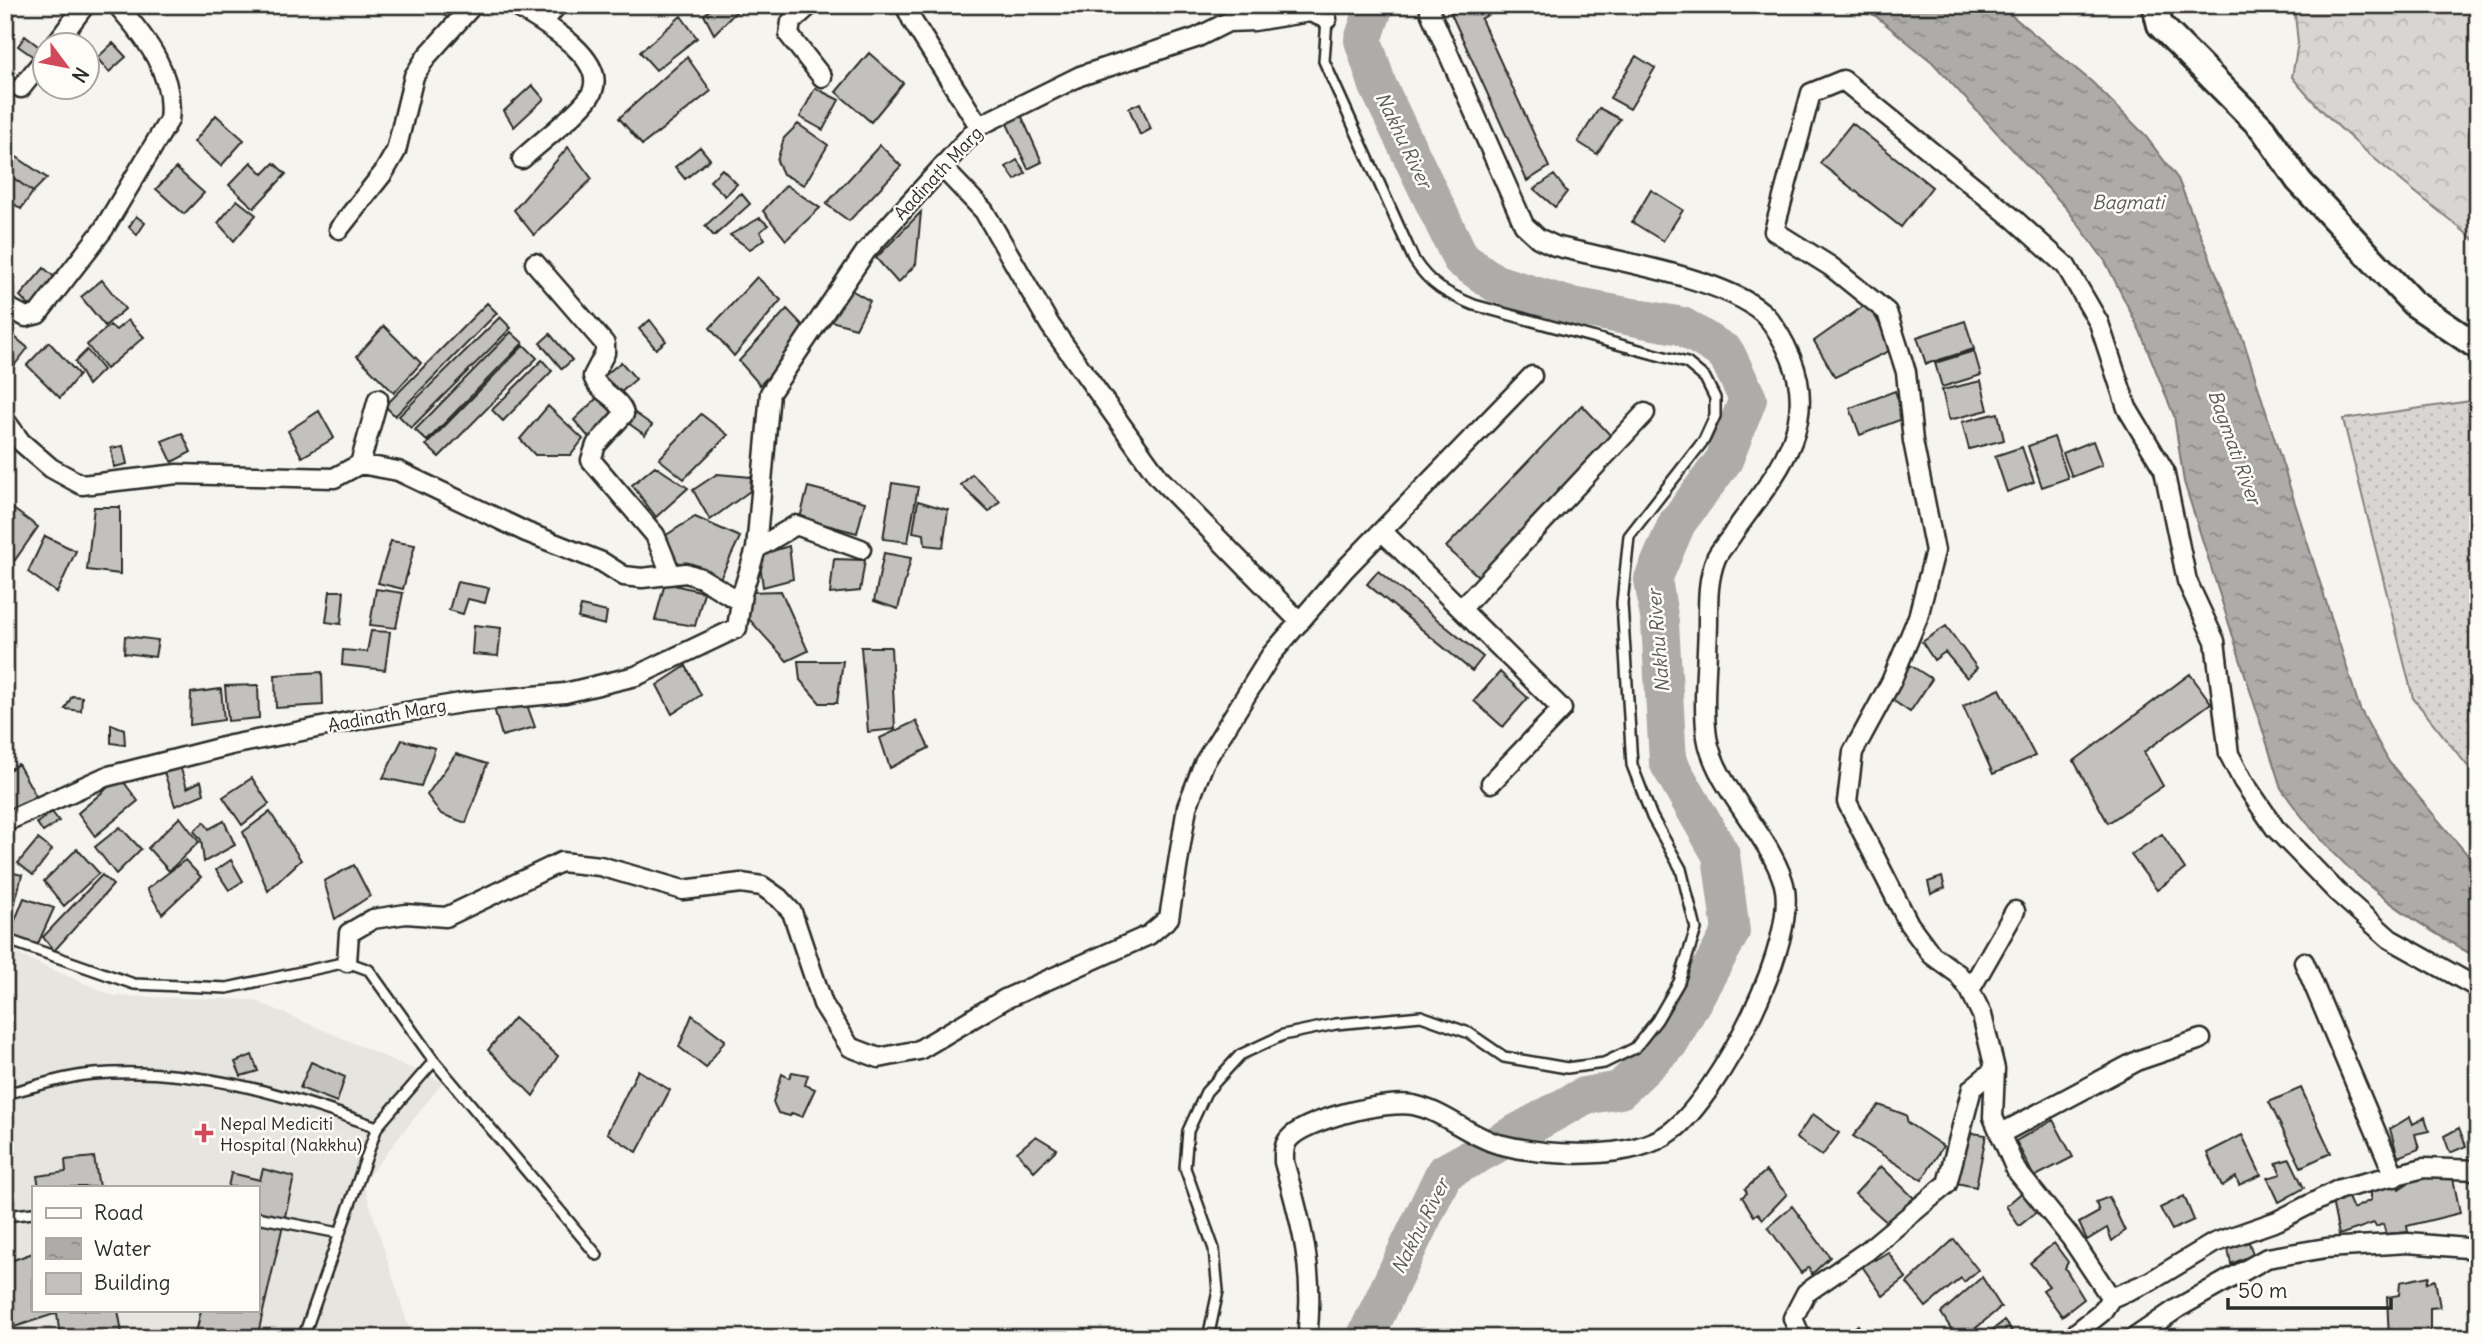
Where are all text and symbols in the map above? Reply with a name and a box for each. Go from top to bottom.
north arrow [32,32,102,102]
text: N [67,63,94,87]
water label: Nakhu River [1371,88,1438,194]
street label: Aadinath Marg [889,121,987,225]
water label: Bagmati [2092,190,2167,214]
water label: Bagmati River [2203,386,2268,510]
water label: Nakhu River [1641,586,1674,694]
street label: Aadinath Marg [326,693,448,737]
place label: Nepal Mediciti Hospital (Nakkhu) [220,1112,362,1156]
marker: Nepal Mediciti Hospital (Nakkhu) [194,1123,214,1143]
water label: Nakhu River [1386,1172,1455,1278]
legend [32,1186,259,1312]
text: Road [94,1199,143,1226]
text: Water [94,1235,152,1262]
scale bar [2228,1266,2390,1310]
text: Building [94,1269,170,1296]
text: 50 m [2238,1277,2287,1304]

